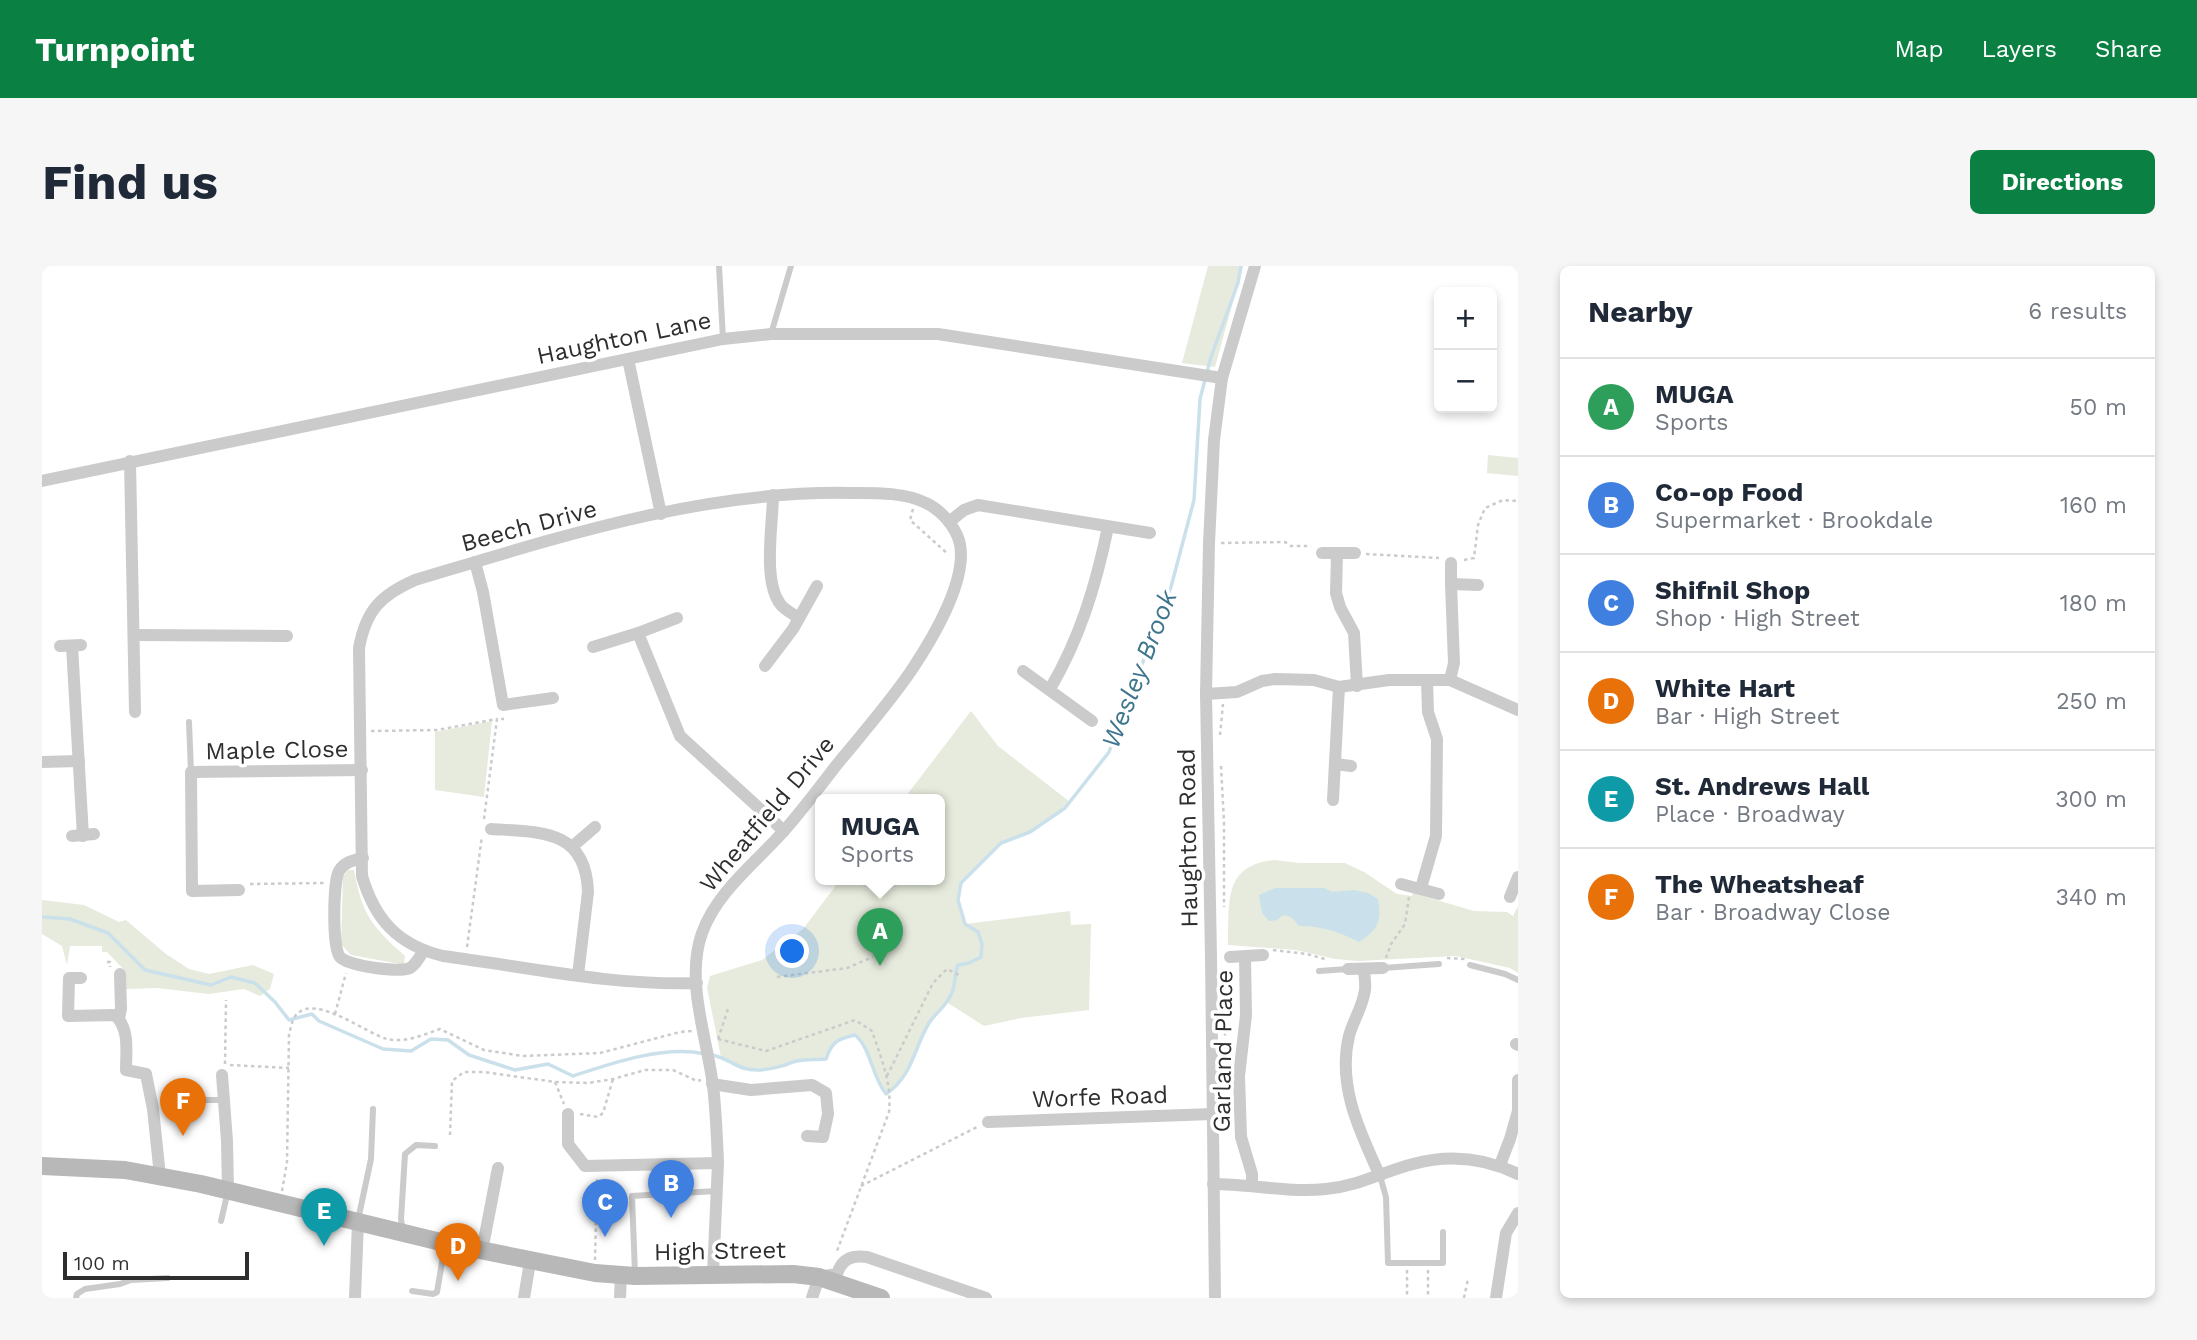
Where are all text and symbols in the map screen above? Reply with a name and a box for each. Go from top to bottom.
text: Turnpoint [35,30,194,69]
text: Map [1895,35,1943,63]
text: Layers [1981,35,2057,63]
text: Share [2095,35,2162,63]
button: Directions [1970,150,2155,214]
text: Find us [42,153,218,211]
map controls [1434,287,1497,413]
button: + [1434,287,1497,350]
text: Nearby [1588,294,1693,329]
text: 6 results [2028,298,2127,325]
street label: Haughton Lane [534,306,714,370]
button: − [1434,350,1497,413]
text: MUGA [1655,379,1734,409]
text: A [1603,394,1619,421]
text: 50 m [2070,394,2127,421]
text: Sports [1655,409,1728,436]
text: Co-op Food [1655,477,1803,507]
text: B [1603,492,1619,519]
text: 160 m [2060,492,2127,519]
street label: Beech Drive [458,494,600,558]
text: Supermarket · Brookdale [1655,507,1933,534]
text: Shifnil Shop [1655,575,1810,605]
water label: Wesley Brook [1095,585,1183,752]
text: C [1603,590,1619,617]
text: 180 m [2060,590,2127,617]
text: Shop · High Street [1655,605,1860,632]
text: White Hart [1655,673,1795,703]
text: D [1603,688,1619,715]
text: 250 m [2056,688,2127,715]
text: Bar · High Street [1655,703,1839,730]
street label: Wheatfield Drive [694,731,840,897]
street label: Maple Close [205,735,349,765]
street label: Haughton Road [1172,748,1204,928]
text: St. Andrews Hall [1655,771,1869,801]
text: E [1604,786,1618,813]
text: 300 m [2055,786,2127,813]
popup [815,794,945,885]
text: Place · Broadway [1655,801,1845,828]
text: MUGA [841,811,919,841]
text: Sports [841,841,914,868]
text: The Wheatsheaf [1655,869,1864,899]
text: F [1604,884,1618,911]
text: 340 m [2055,884,2127,911]
text: Bar · Broadway Close [1655,899,1891,926]
pin: A [857,908,903,966]
your location [775,934,809,968]
street label: Garland Place [1208,969,1238,1133]
pin: F [160,1078,206,1136]
street label: Worfe Road [1031,1081,1169,1113]
pin: B [648,1160,694,1218]
pin: C [582,1179,628,1237]
pin: E [301,1188,347,1246]
pin: D [435,1223,481,1281]
street label: High Street [654,1236,786,1266]
scale bar [63,1249,248,1281]
text: 100 m [74,1252,130,1275]

